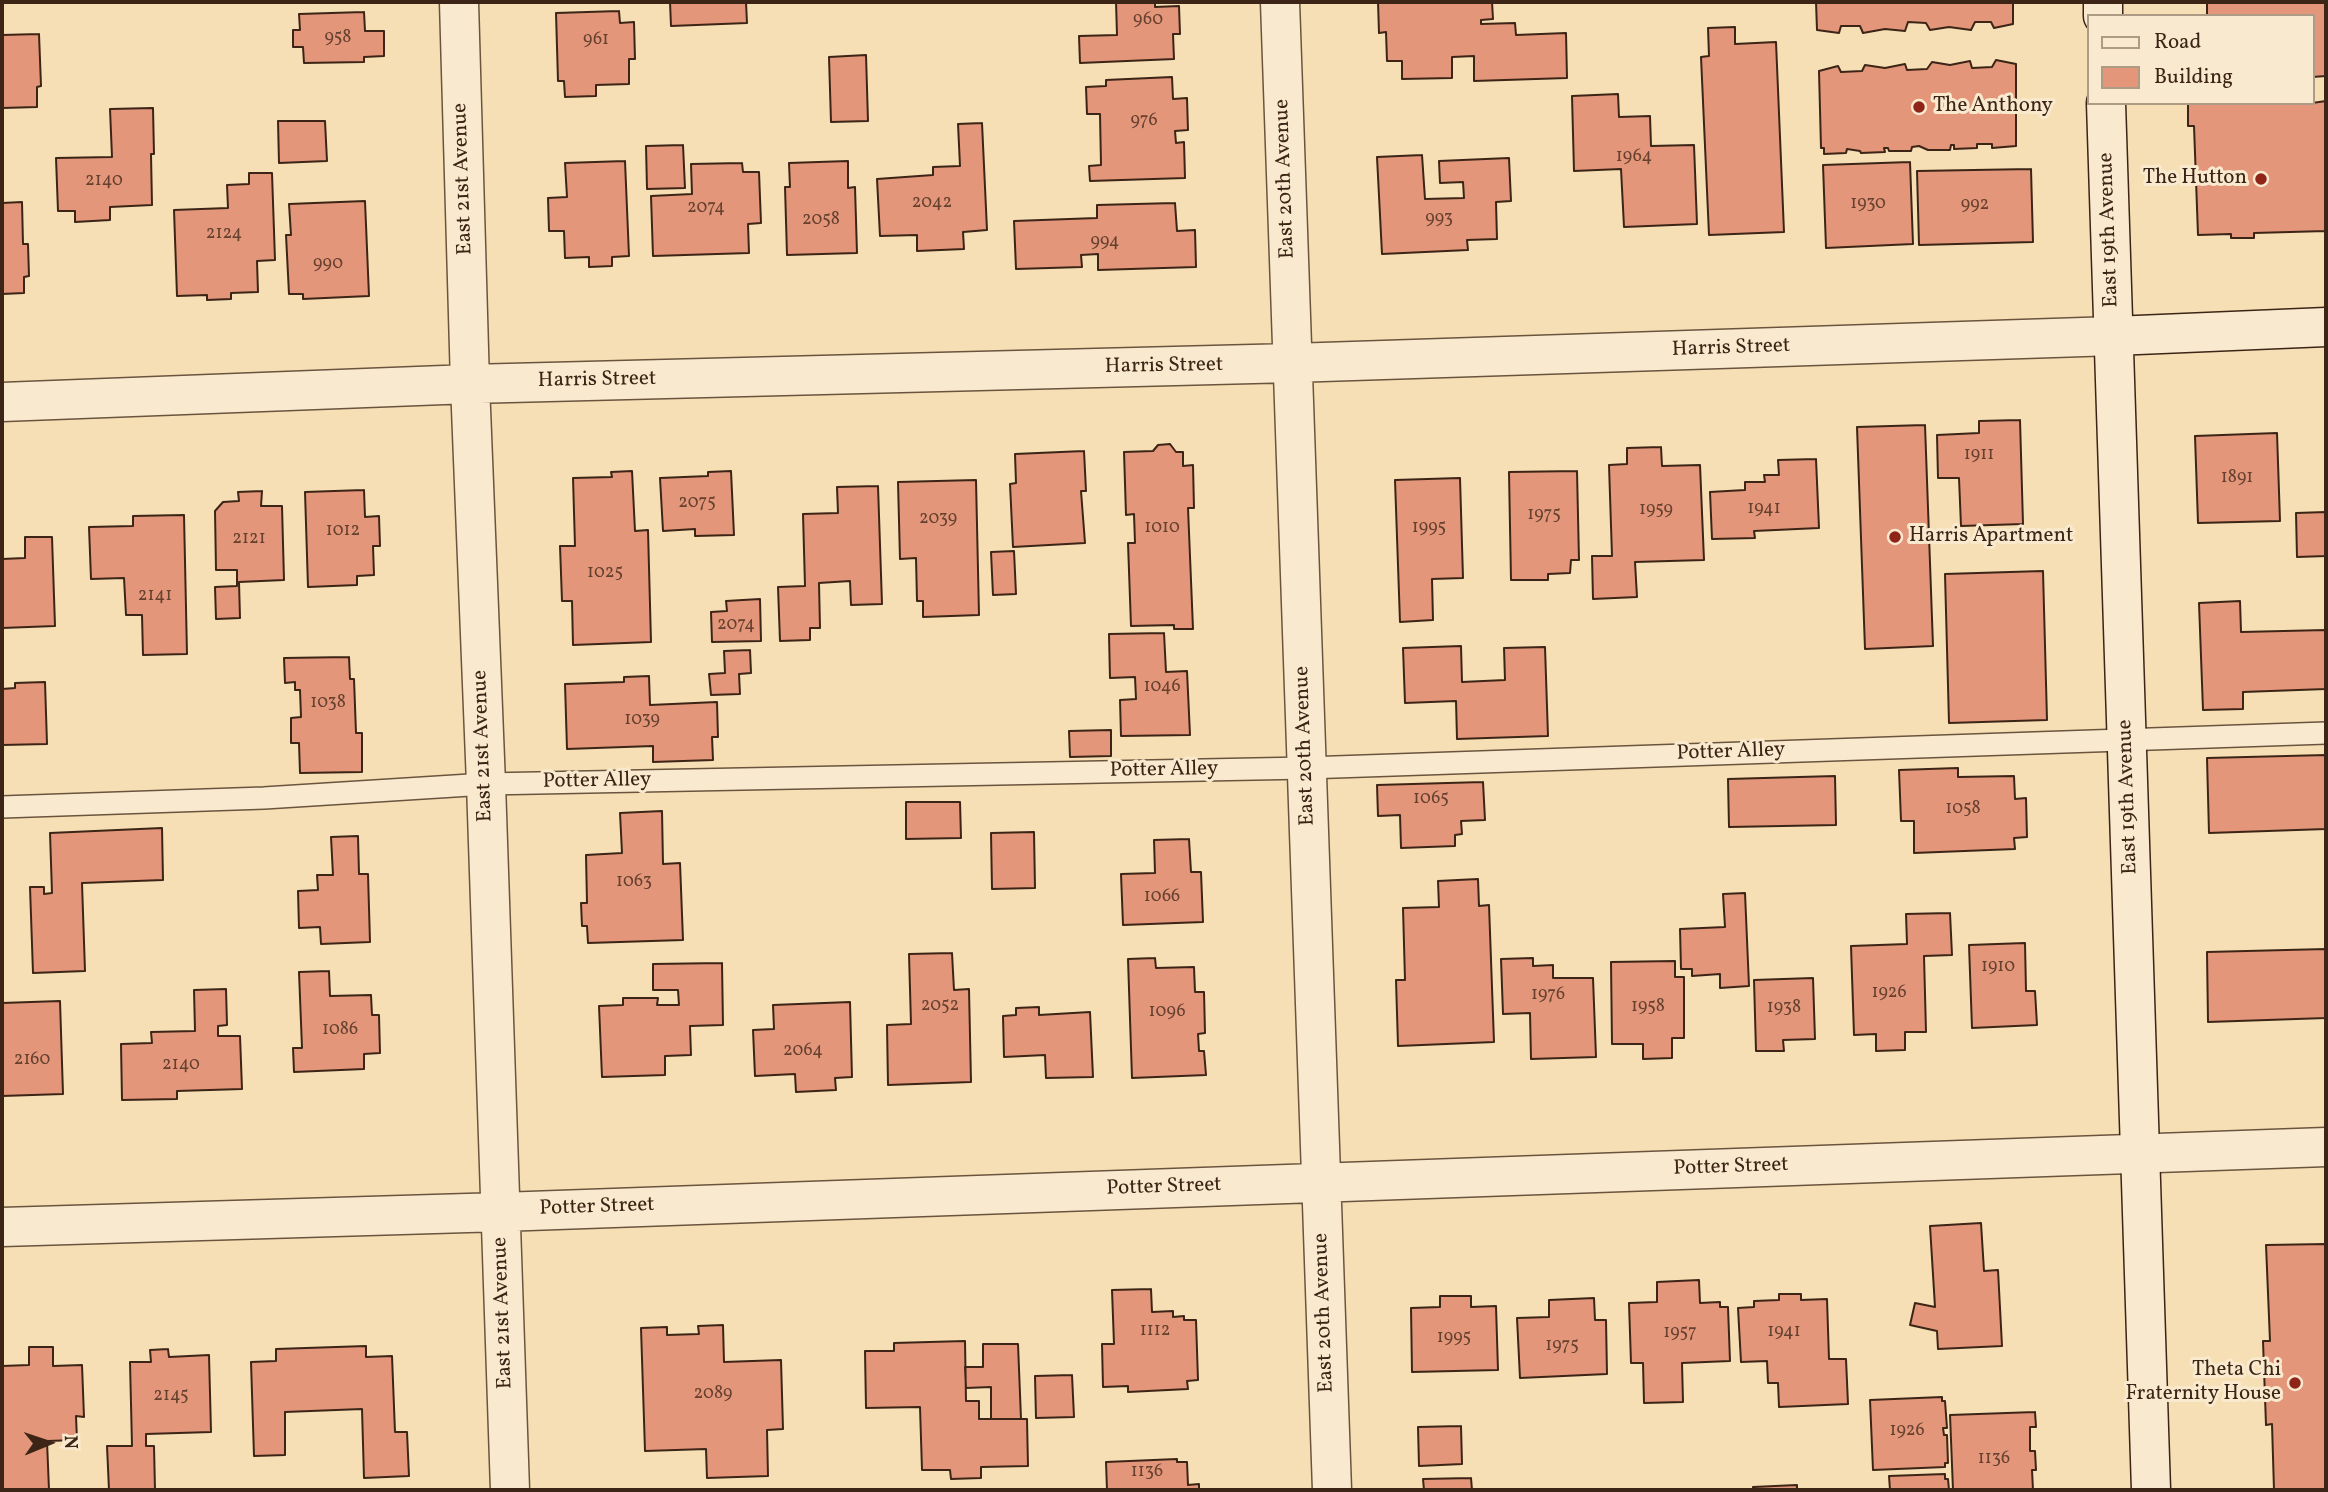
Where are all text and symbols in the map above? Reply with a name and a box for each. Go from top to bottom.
house number: 960 [1133,10,1163,32]
legend [2086,14,2314,105]
house number: 958 [325,28,351,50]
text: Road [2154,28,2201,57]
house number: 961 [583,30,609,52]
text: Building [2154,63,2233,92]
place label: The Anthony [1933,94,2053,120]
street label: East 20th Avenue [1271,99,1301,259]
marker: The Anthony [1911,99,1927,115]
street label: East 21st Avenue [449,102,479,256]
house number: 976 [1130,111,1158,133]
house number: 1964 [1616,147,1652,169]
street label: East 19th Avenue [2095,152,2125,308]
place label: The Hutton [2143,166,2247,192]
house number: 2140 [85,171,123,193]
marker: The Hutton [2253,171,2269,187]
house number: 2042 [912,193,952,215]
house number: 1930 [1850,194,1886,216]
house number: 992 [1961,195,1989,217]
house number: 2074 [687,198,725,220]
house number: 993 [1425,209,1453,231]
house number: 2058 [802,210,840,232]
house number: 2124 [206,224,242,246]
house number: 994 [1090,232,1120,254]
house number: 990 [313,254,343,276]
street label: Harris Street [1671,334,1791,364]
street label: Harris Street [1105,353,1223,381]
street label: Harris Street [538,367,656,395]
house number: 1911 [1964,445,1994,467]
house number: 1891 [2221,468,2253,490]
house number: 2075 [678,493,716,515]
house number: 1941 [1747,499,1781,521]
house number: 1959 [1639,500,1673,522]
house number: 1975 [1527,505,1561,527]
house number: 2039 [919,509,957,531]
house number: 1010 [1144,518,1180,540]
house number: 1995 [1412,518,1446,540]
house number: 1012 [326,521,360,543]
place label: Harris Apartment [1909,524,2073,550]
house number: 2121 [232,529,266,551]
marker: Harris Apartment [1887,529,1903,545]
house number: 1025 [587,563,623,585]
house number: 2141 [138,586,172,608]
house number: 2074 [717,615,755,637]
street label: East 20th Avenue [1291,666,1321,826]
street label: East 21st Avenue [469,669,499,823]
house number: 1046 [1143,677,1181,699]
house number: 1038 [310,693,346,715]
house number: 1039 [624,710,660,732]
street label: East 19th Avenue [2114,719,2144,875]
street label: Potter Alley [1676,739,1786,767]
street label: Potter Alley [1109,757,1219,785]
street label: Potter Alley [542,768,652,796]
house number: 1065 [1413,789,1449,811]
house number: 1058 [1945,799,1981,821]
house number: 1063 [616,872,652,894]
house number: 1066 [1144,887,1180,909]
house number: 1910 [1981,957,2015,979]
house number: 1926 [1871,983,1907,1005]
house number: 1976 [1531,985,1565,1007]
house number: 2052 [921,996,959,1018]
house number: 1958 [1631,997,1665,1019]
house number: 1938 [1767,998,1801,1020]
house number: 1096 [1148,1002,1186,1024]
house number: 1086 [322,1020,358,1042]
house number: 2064 [783,1041,823,1063]
house number: 2160 [14,1050,50,1072]
house number: 2140 [162,1055,200,1077]
street label: Potter Street [1673,1153,1789,1183]
street label: Potter Street [1106,1173,1222,1203]
street label: Potter Street [539,1193,655,1223]
street label: East 20th Avenue [1310,1233,1340,1393]
street label: East 21st Avenue [489,1236,519,1390]
house number: 1112 [1140,1321,1170,1343]
house number: 1941 [1767,1322,1801,1344]
house number: 1957 [1663,1323,1697,1345]
house number: 1995 [1437,1328,1471,1350]
house number: 1975 [1545,1336,1579,1358]
place label: Theta Chi Fraternity House [2125,1358,2281,1408]
marker: Theta Chi Fraternity House [2287,1375,2303,1391]
house number: 2089 [694,1384,732,1406]
house number: 2145 [153,1386,189,1408]
north arrow [14,1408,84,1478]
house number: 1926 [1889,1421,1925,1443]
text: N [57,1435,83,1450]
house number: 1136 [1978,1449,2010,1471]
house number: 1136 [1131,1462,1163,1484]

